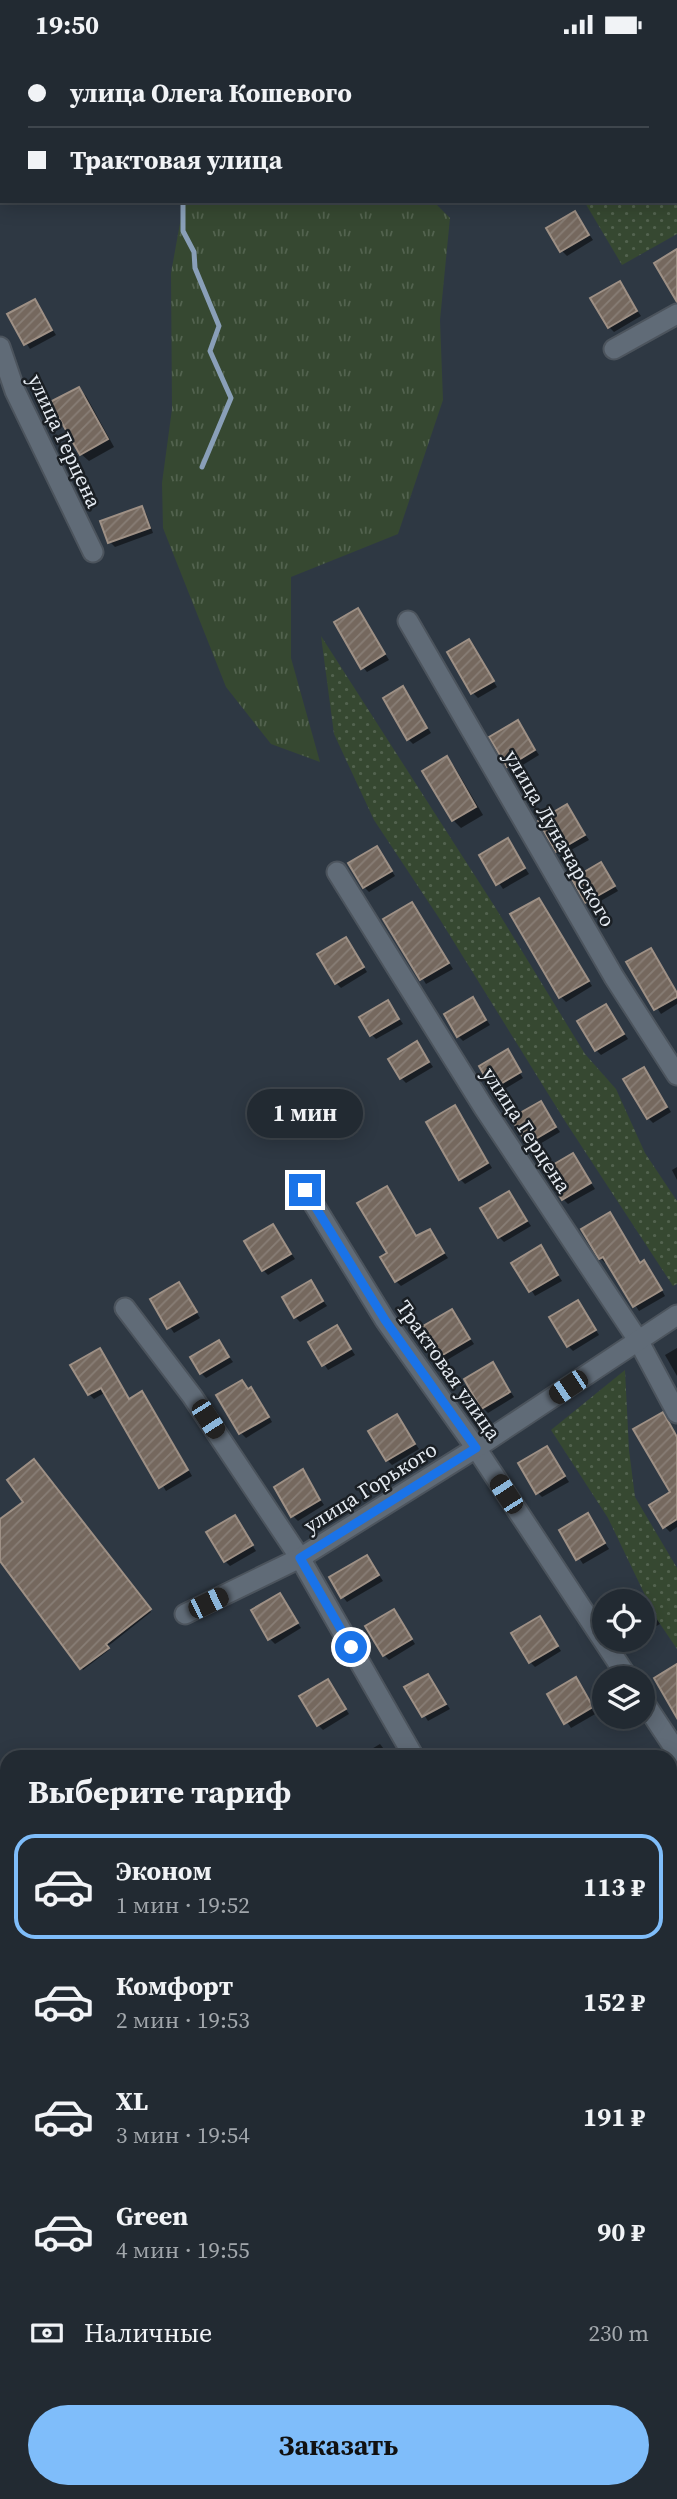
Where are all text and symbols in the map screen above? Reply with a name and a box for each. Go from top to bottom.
text: 19:50 [35,7,99,43]
text: улица Олега Кошевого [70,75,352,111]
text: Трактовая улица [70,142,282,178]
street label: улица Герцена [21,369,109,513]
street label: улица Луначарского [497,744,623,932]
street label: улица Герцена [475,1061,579,1199]
callout: 1 мин [247,1089,363,1137]
text: 1 мин [273,1097,337,1129]
route end [289,1174,321,1206]
street label: Трактовая улица [390,1294,508,1446]
car [545,1367,592,1407]
car [188,1396,229,1442]
street label: улица Горького [298,1434,442,1540]
car [486,1471,527,1517]
car [185,1584,232,1622]
map controls [592,1589,655,1729]
button: locate [592,1589,655,1652]
route start [335,1631,367,1663]
button: layers [592,1666,655,1729]
text: Выберите тариф [28,1770,291,1814]
text: Эконом [116,1853,212,1889]
icon: car [32,1855,95,1918]
text: 113 ₽ [583,1869,645,1905]
text: 1 мин · 19:52 [116,1889,250,1921]
text: Комфорт [116,1968,233,2004]
icon: car [32,1970,95,2033]
text: 152 ₽ [583,1984,645,2020]
text: 2 мин · 19:53 [116,2004,250,2036]
text: XL [116,2083,148,2119]
icon: car [32,2085,95,2148]
text: 191 ₽ [583,2099,645,2135]
text: 3 мин · 19:54 [116,2119,250,2151]
text: Green [116,2198,188,2234]
icon: car [32,2200,95,2263]
text: 90 ₽ [597,2214,645,2250]
text: 4 мин · 19:55 [116,2234,250,2266]
icon: cash [28,2314,66,2352]
text: Наличные [84,2315,212,2351]
text: 230 m [588,2317,649,2349]
button: Заказать [28,2405,649,2485]

